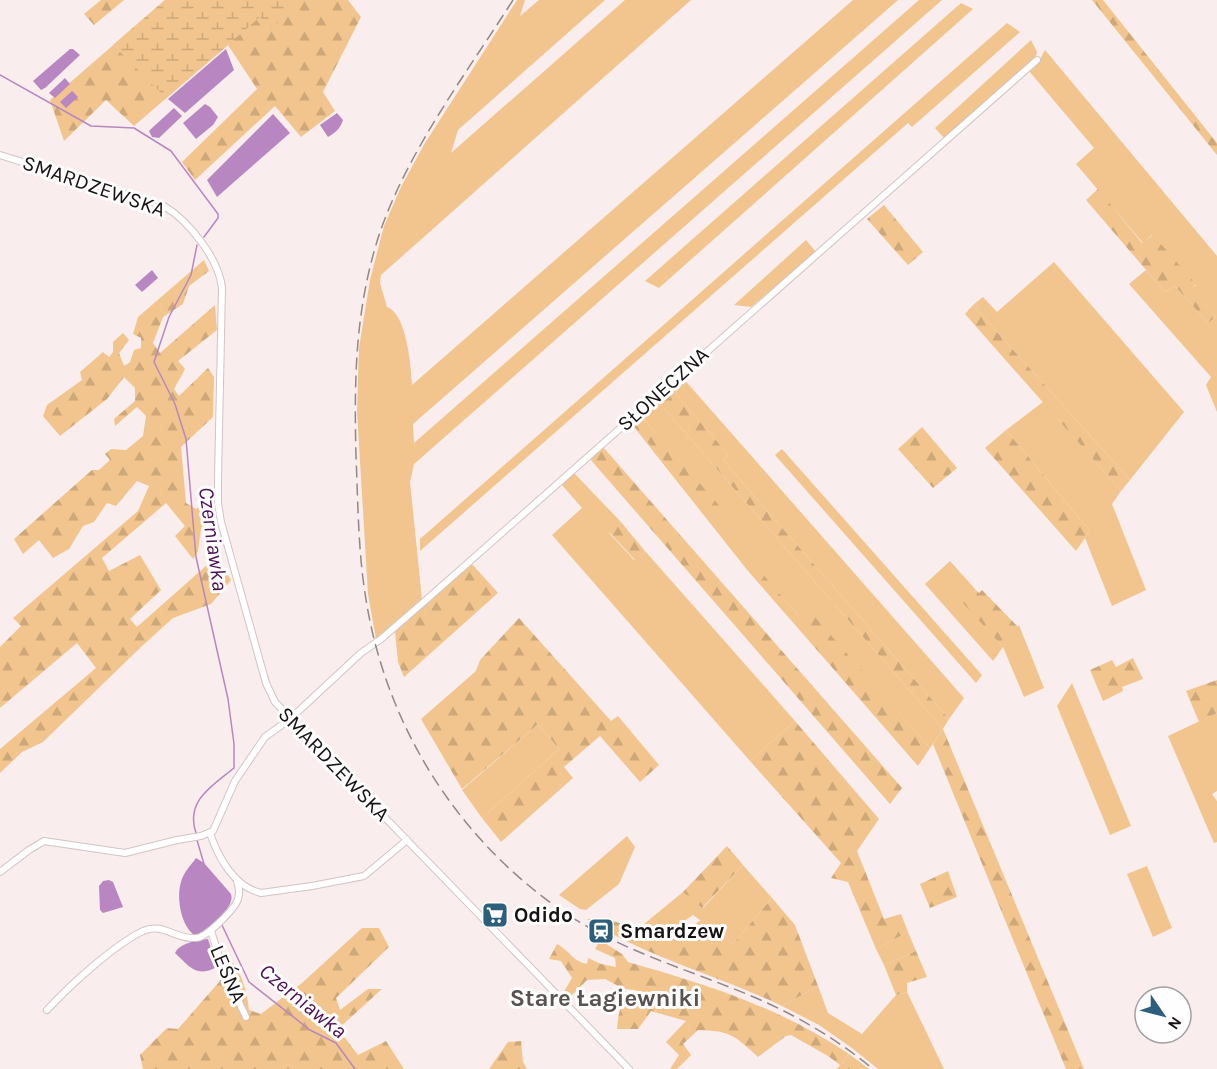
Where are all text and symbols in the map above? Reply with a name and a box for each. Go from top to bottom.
street label: SMARDZEWSKA [19,150,169,222]
street label: SŁONECZNA [613,342,713,436]
water label: Czerniawka [193,485,233,593]
street label: SMARDZEWSKA [273,702,395,826]
supermarket icon: Odido [480,900,510,930]
place label: Odido [514,903,573,927]
station icon: Smardzew [586,916,616,946]
place label: Smardzew [620,919,724,943]
street label: LEŚNA [205,941,251,1007]
water label: Czerniawka [254,958,352,1044]
district label: Stare Łagiewniki [510,984,700,1012]
north arrow [1133,985,1193,1045]
text: N [1164,1013,1186,1033]

